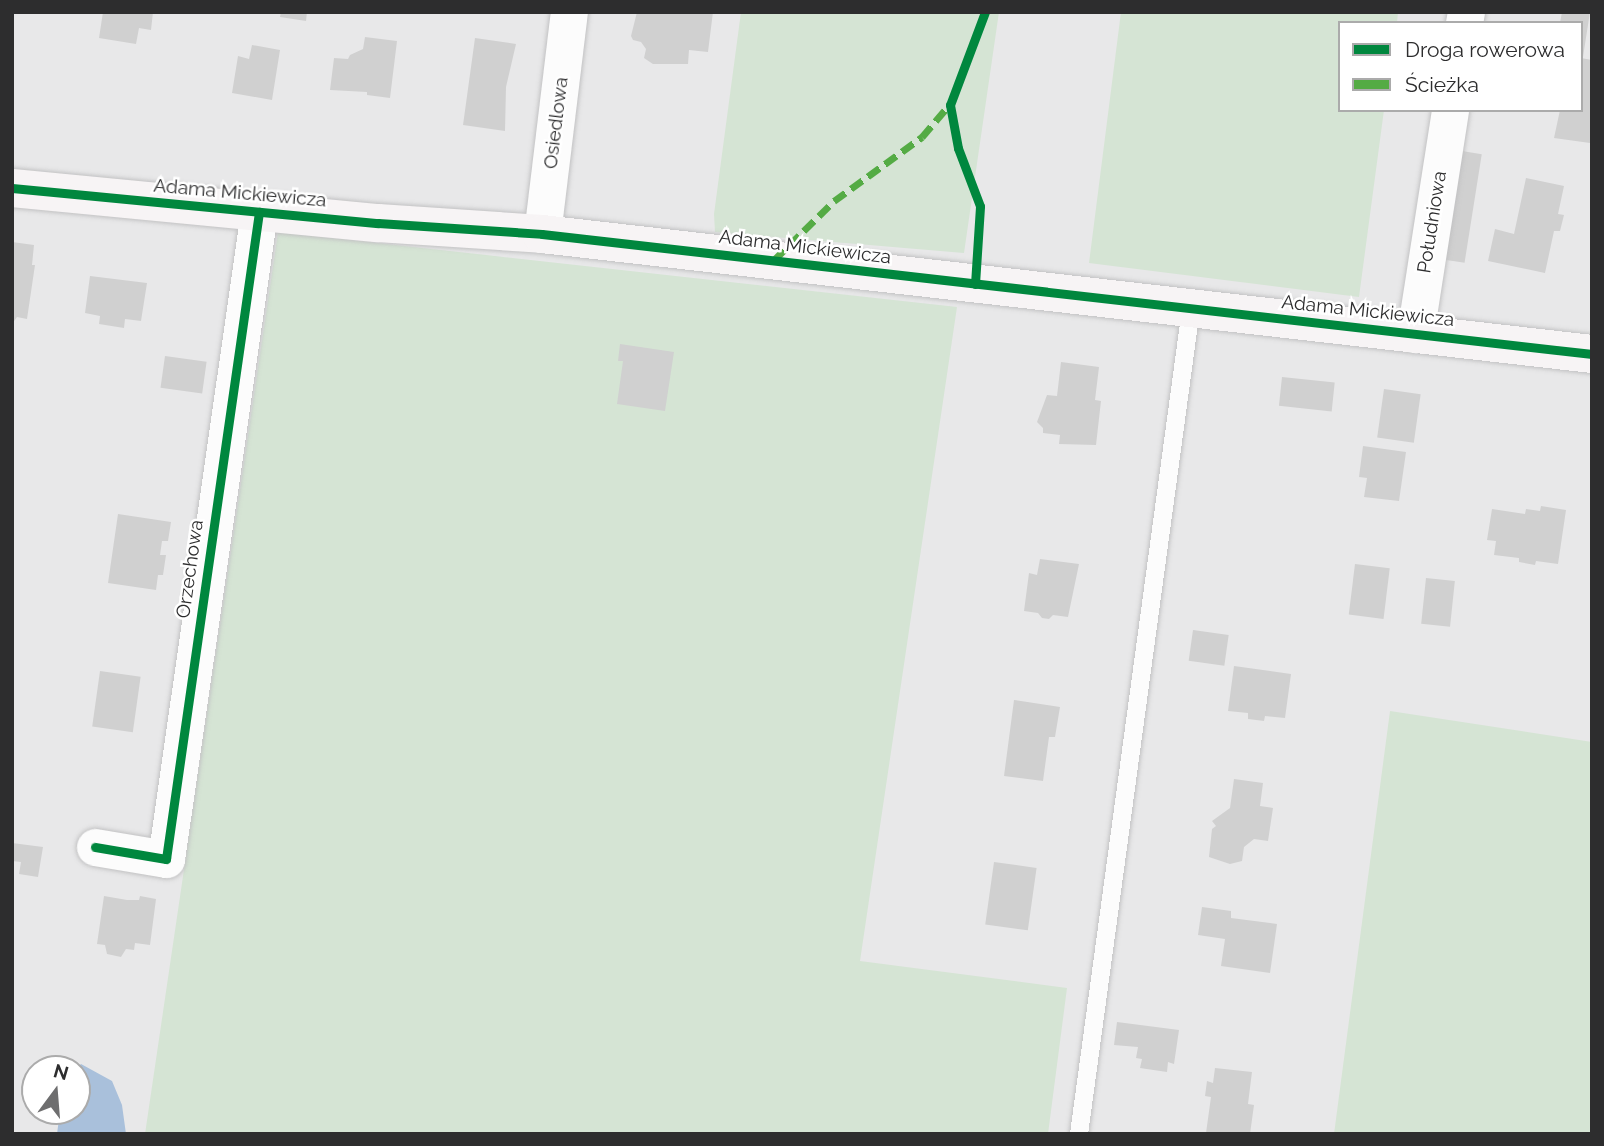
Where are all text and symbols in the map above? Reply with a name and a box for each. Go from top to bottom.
legend [1338,21,1583,112]
text: Droga rowerowa [1405,37,1565,62]
text: Ścieżka [1405,72,1479,97]
street label: Osiedlowa [539,76,573,170]
street label: Południowa [1413,169,1451,275]
street label: Adama Mickiewicza [153,174,327,212]
street label: Adama Mickiewicza [718,225,892,269]
street label: Adama Mickiewicza [1281,291,1455,331]
street label: Orzechowa [172,518,208,620]
north arrow [21,1055,91,1125]
text: N [51,1059,71,1084]

